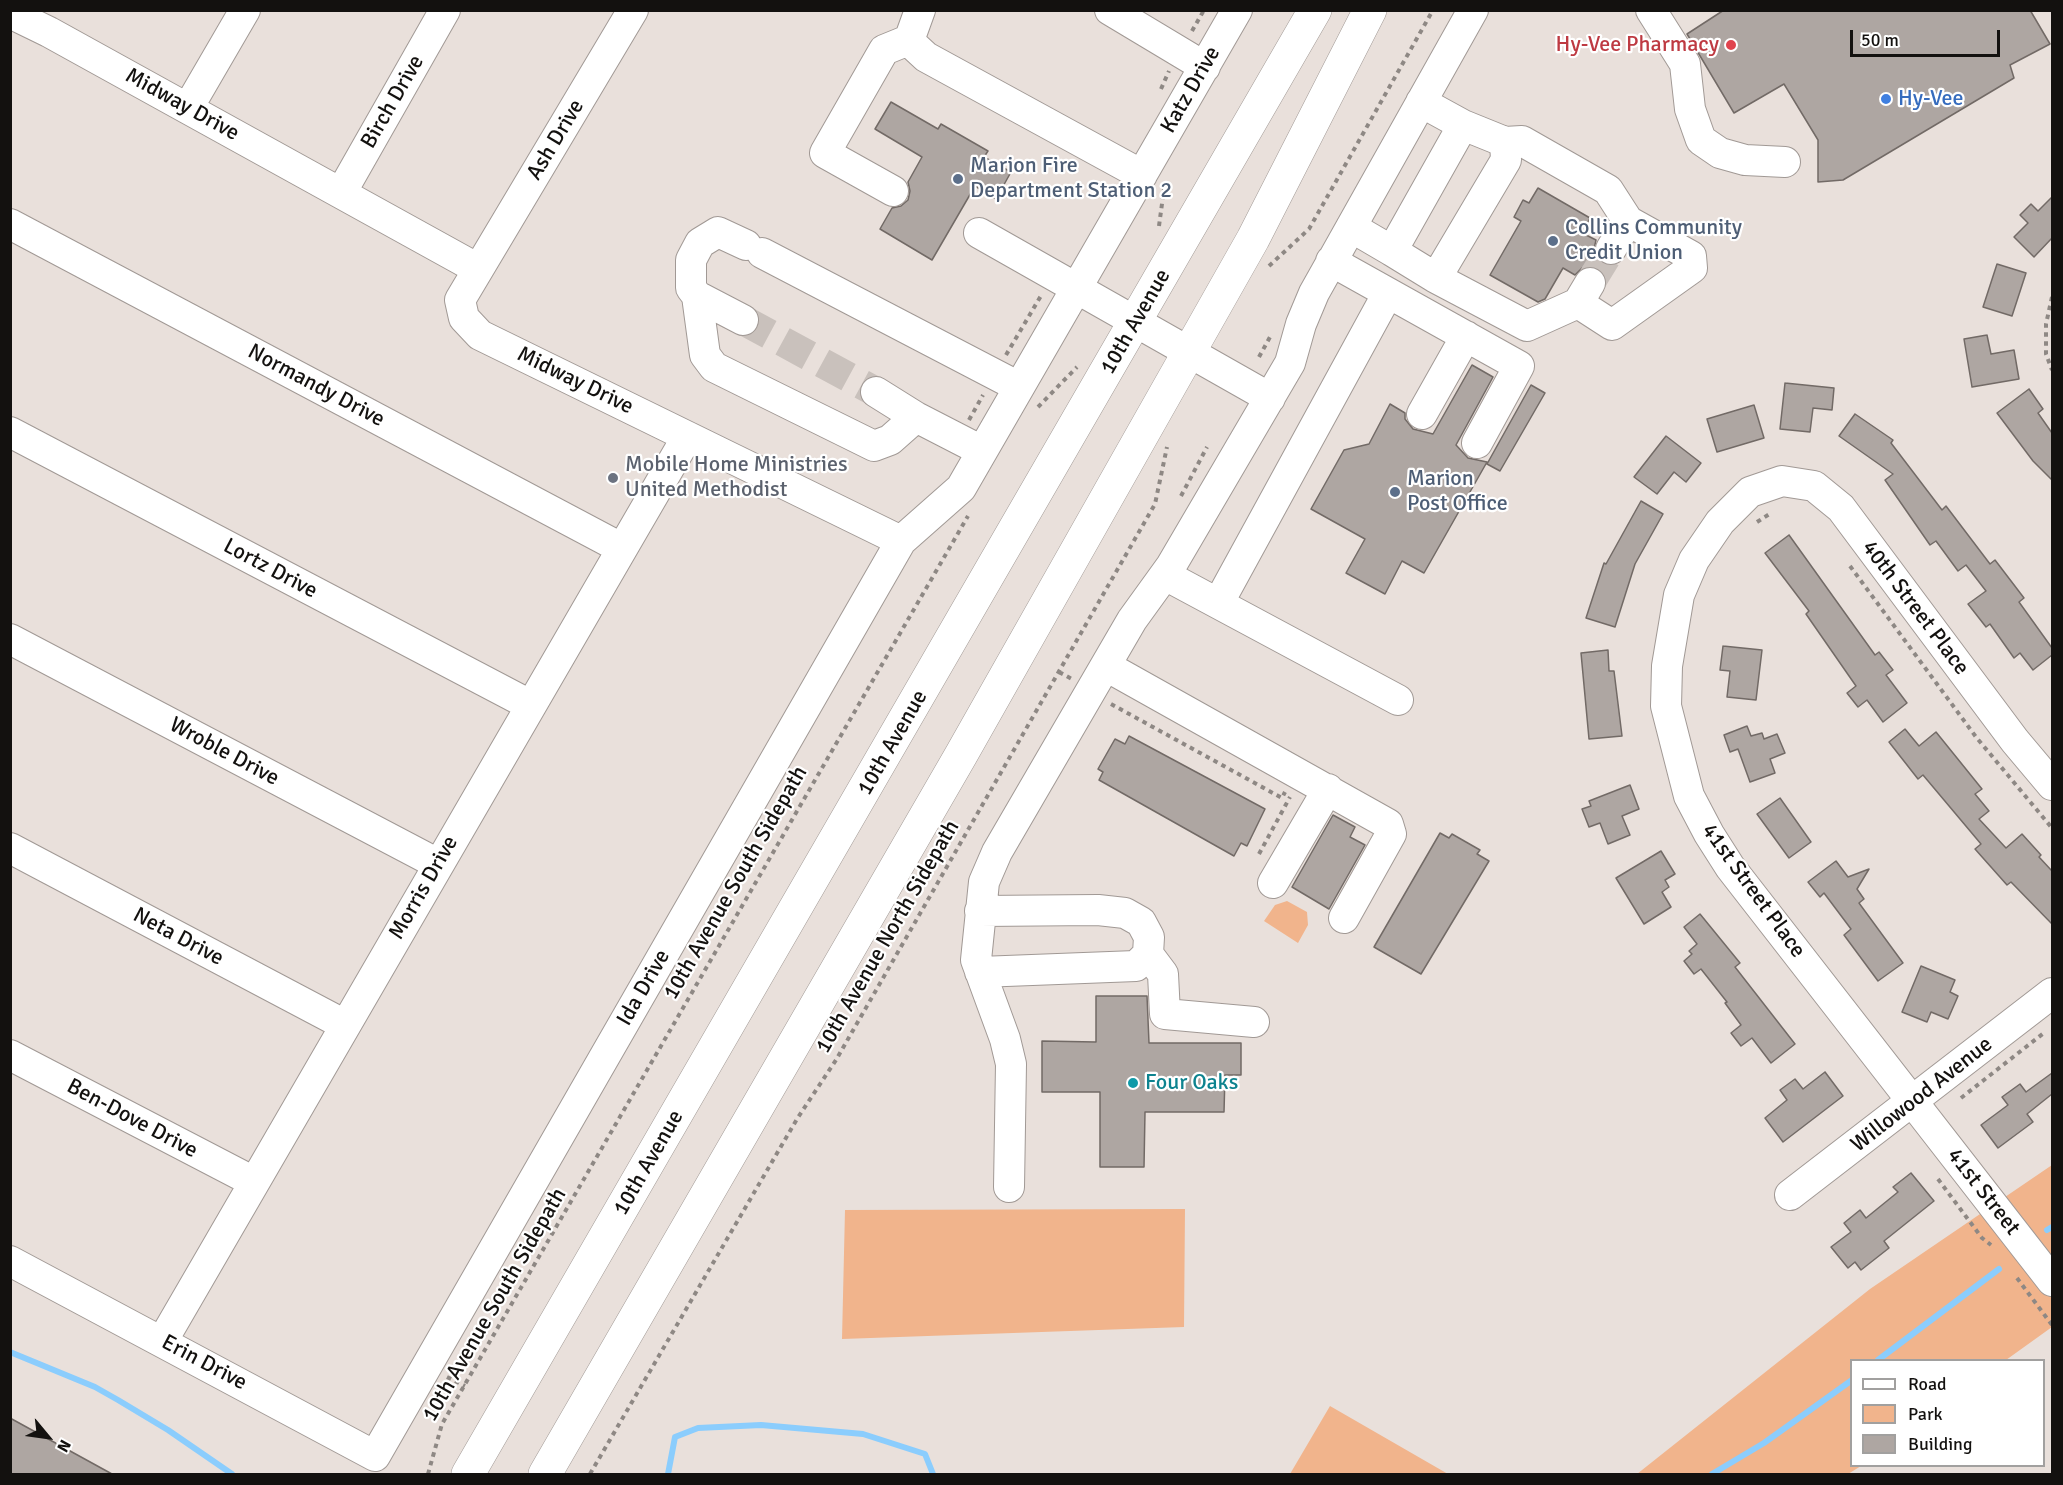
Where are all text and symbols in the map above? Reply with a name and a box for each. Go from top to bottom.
scale bar [1853,18,2003,56]
text: 50 m [1861,29,1899,51]
place label: Hy-Vee Pharmacy [1556,32,1719,58]
marker: Hy-Vee Pharmacy [1724,38,1738,52]
street label: Katz Drive [1156,42,1226,138]
street label: Birch Drive [356,51,430,153]
street label: Midway Drive [120,63,244,147]
place label: Hy-Vee [1898,86,1964,112]
marker: Hy-Vee [1879,92,1893,106]
street label: Ash Drive [522,95,590,185]
place label: Marion Fire Department Station 2 [970,153,1172,204]
marker: Marion Fire Department Station 2 [951,172,965,186]
place label: Collins Community Credit Union [1565,215,1742,266]
marker: Collins Community Credit Union [1546,234,1560,248]
street label: 10th Avenue [1095,265,1177,379]
street label: Normandy Drive [243,339,389,433]
street label: Midway Drive [512,341,638,421]
place label: Mobile Home Ministries United Methodist [625,452,848,504]
place label: Marion Post Office [1407,466,1508,518]
marker: Mobile Home Ministries United Methodist [606,471,620,485]
marker: Marion Post Office [1388,485,1402,499]
street label: Lortz Drive [218,533,322,605]
street label: 40th Street Place [1856,535,1974,681]
street label: 10th Avenue [852,686,934,800]
street label: Wroble Drive [165,712,283,792]
street label: 10th Avenue South Sidepath [658,762,814,1004]
street label: 10th Avenue North Sidepath [810,816,966,1058]
street label: 41st Street Place [1695,819,1811,963]
street label: Morris Drive [384,831,464,945]
street label: Neta Drive [128,902,228,972]
street label: Ida Drive [612,945,676,1031]
street label: Willowood Avenue [1846,1032,1998,1158]
place label: Four Oaks [1145,1070,1238,1096]
street label: Ben-Dove Drive [62,1073,202,1165]
marker: Four Oaks [1126,1076,1140,1090]
street label: 10th Avenue [608,1106,690,1220]
street label: 41st Street [1941,1143,2025,1241]
street label: 10th Avenue South Sidepath [417,1184,573,1426]
street label: Erin Drive [157,1330,251,1396]
legend [1850,1359,2045,1467]
text: Road [1908,1373,1947,1395]
text: Park [1908,1403,1943,1425]
north arrow [18,1407,78,1467]
text: Building [1908,1433,1972,1455]
text: N [52,1436,75,1455]

